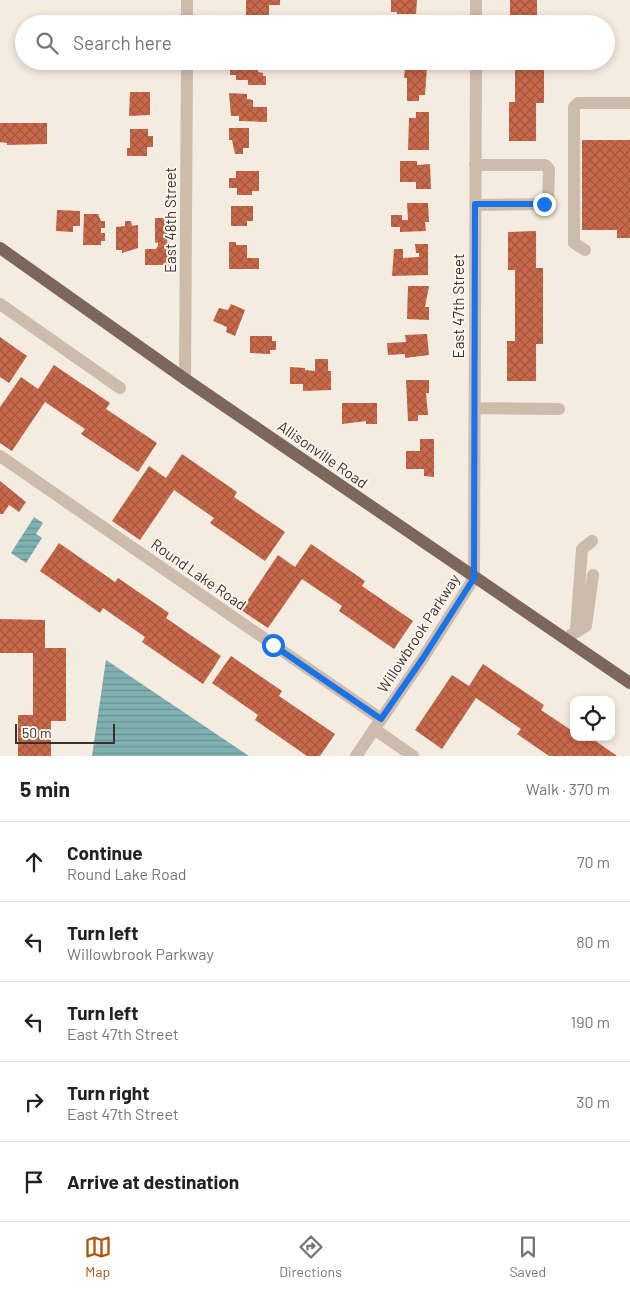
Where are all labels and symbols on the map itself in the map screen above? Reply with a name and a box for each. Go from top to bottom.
street label: East 48th Street [161,167,179,273]
route end [533,193,556,216]
street label: East 47th Street [449,254,467,358]
street label: Allisonville Road [275,416,371,492]
street label: Round Lake Road [148,534,250,614]
street label: Willowbrook Parkway [373,570,463,696]
route start [262,634,285,657]
scale bar [15,721,115,744]

